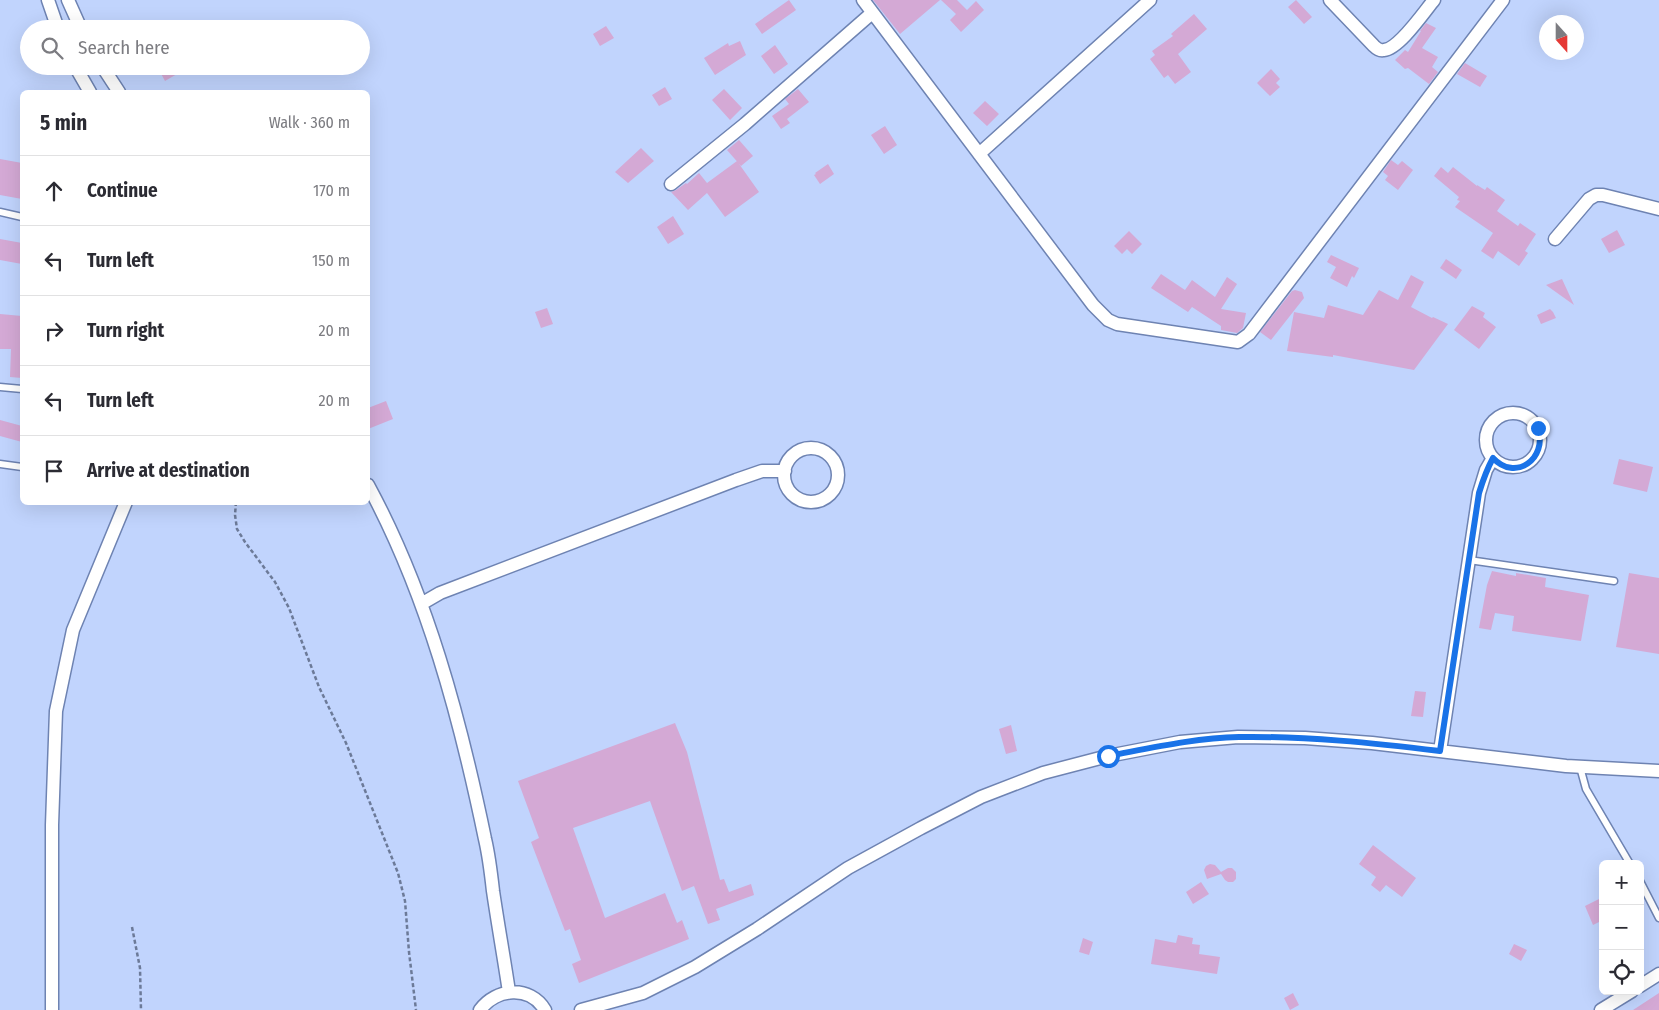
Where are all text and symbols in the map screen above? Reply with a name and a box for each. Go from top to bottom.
north arrow [1539,15,1584,60]
search box [20,20,370,75]
icon: search [38,34,66,62]
text: Search here [78,36,170,59]
text: 5 min [40,110,87,136]
text: Walk · 360 m [269,113,350,132]
icon: ahead [40,177,68,205]
text: Continue [87,179,158,202]
text: 170 m [313,181,350,200]
icon: left [40,247,68,275]
text: Turn left [87,249,154,272]
text: 150 m [312,251,350,270]
icon: right [40,317,68,345]
text: Turn right [87,319,164,342]
text: 20 m [319,321,350,340]
icon: left [40,387,68,415]
text: Turn left [87,389,154,412]
text: 20 m [319,391,350,410]
route end [1527,417,1550,440]
icon: arrive [40,457,68,485]
text: Arrive at destination [87,459,250,482]
route start [1097,745,1120,768]
map controls [1599,860,1644,995]
button: + [1599,860,1644,905]
button: − [1599,905,1644,950]
button: locate [1599,950,1644,995]

